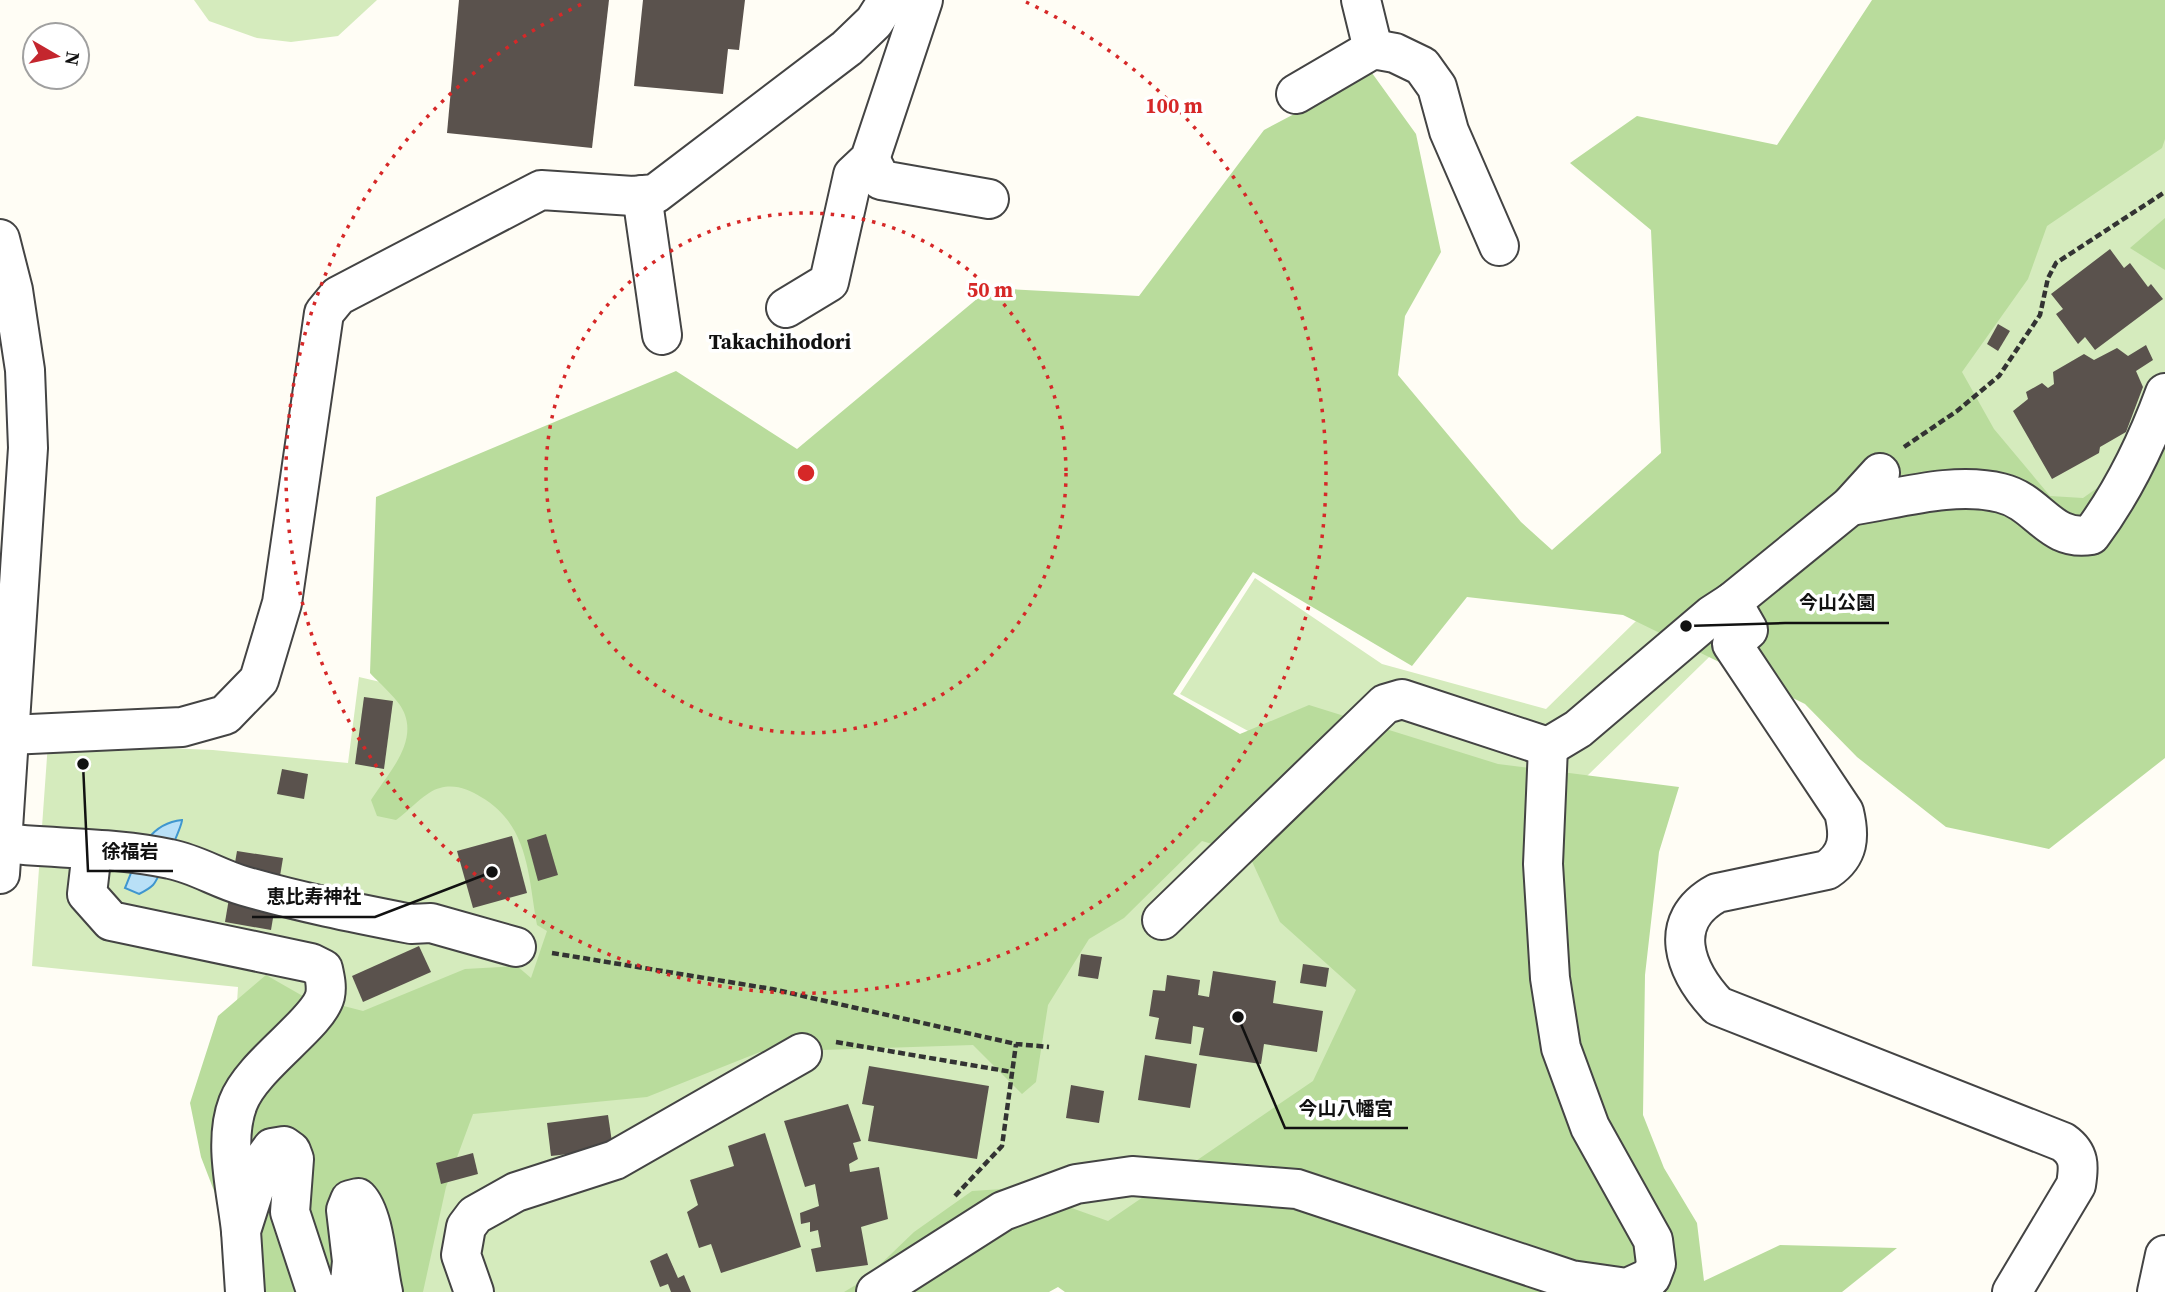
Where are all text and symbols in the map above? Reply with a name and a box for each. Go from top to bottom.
north arrow [21,21,91,91]
text: N [59,50,87,68]
text: 100 m [1145,91,1203,120]
text: 50 m [967,275,1013,304]
district label: Takachihodori [709,327,852,356]
centre of rings [794,461,818,485]
callout: 今山公園 [1785,583,1889,623]
text: 今山公園 [1799,589,1875,615]
callout: 徐福岩 [88,831,173,871]
text: 徐福岩 [101,838,159,864]
callout: 恵比寿神社 [252,877,375,917]
text: 恵比寿神社 [266,883,362,909]
callout: 今山八幡宮 [1285,1088,1408,1128]
text: 今山八幡宮 [1298,1095,1394,1121]

